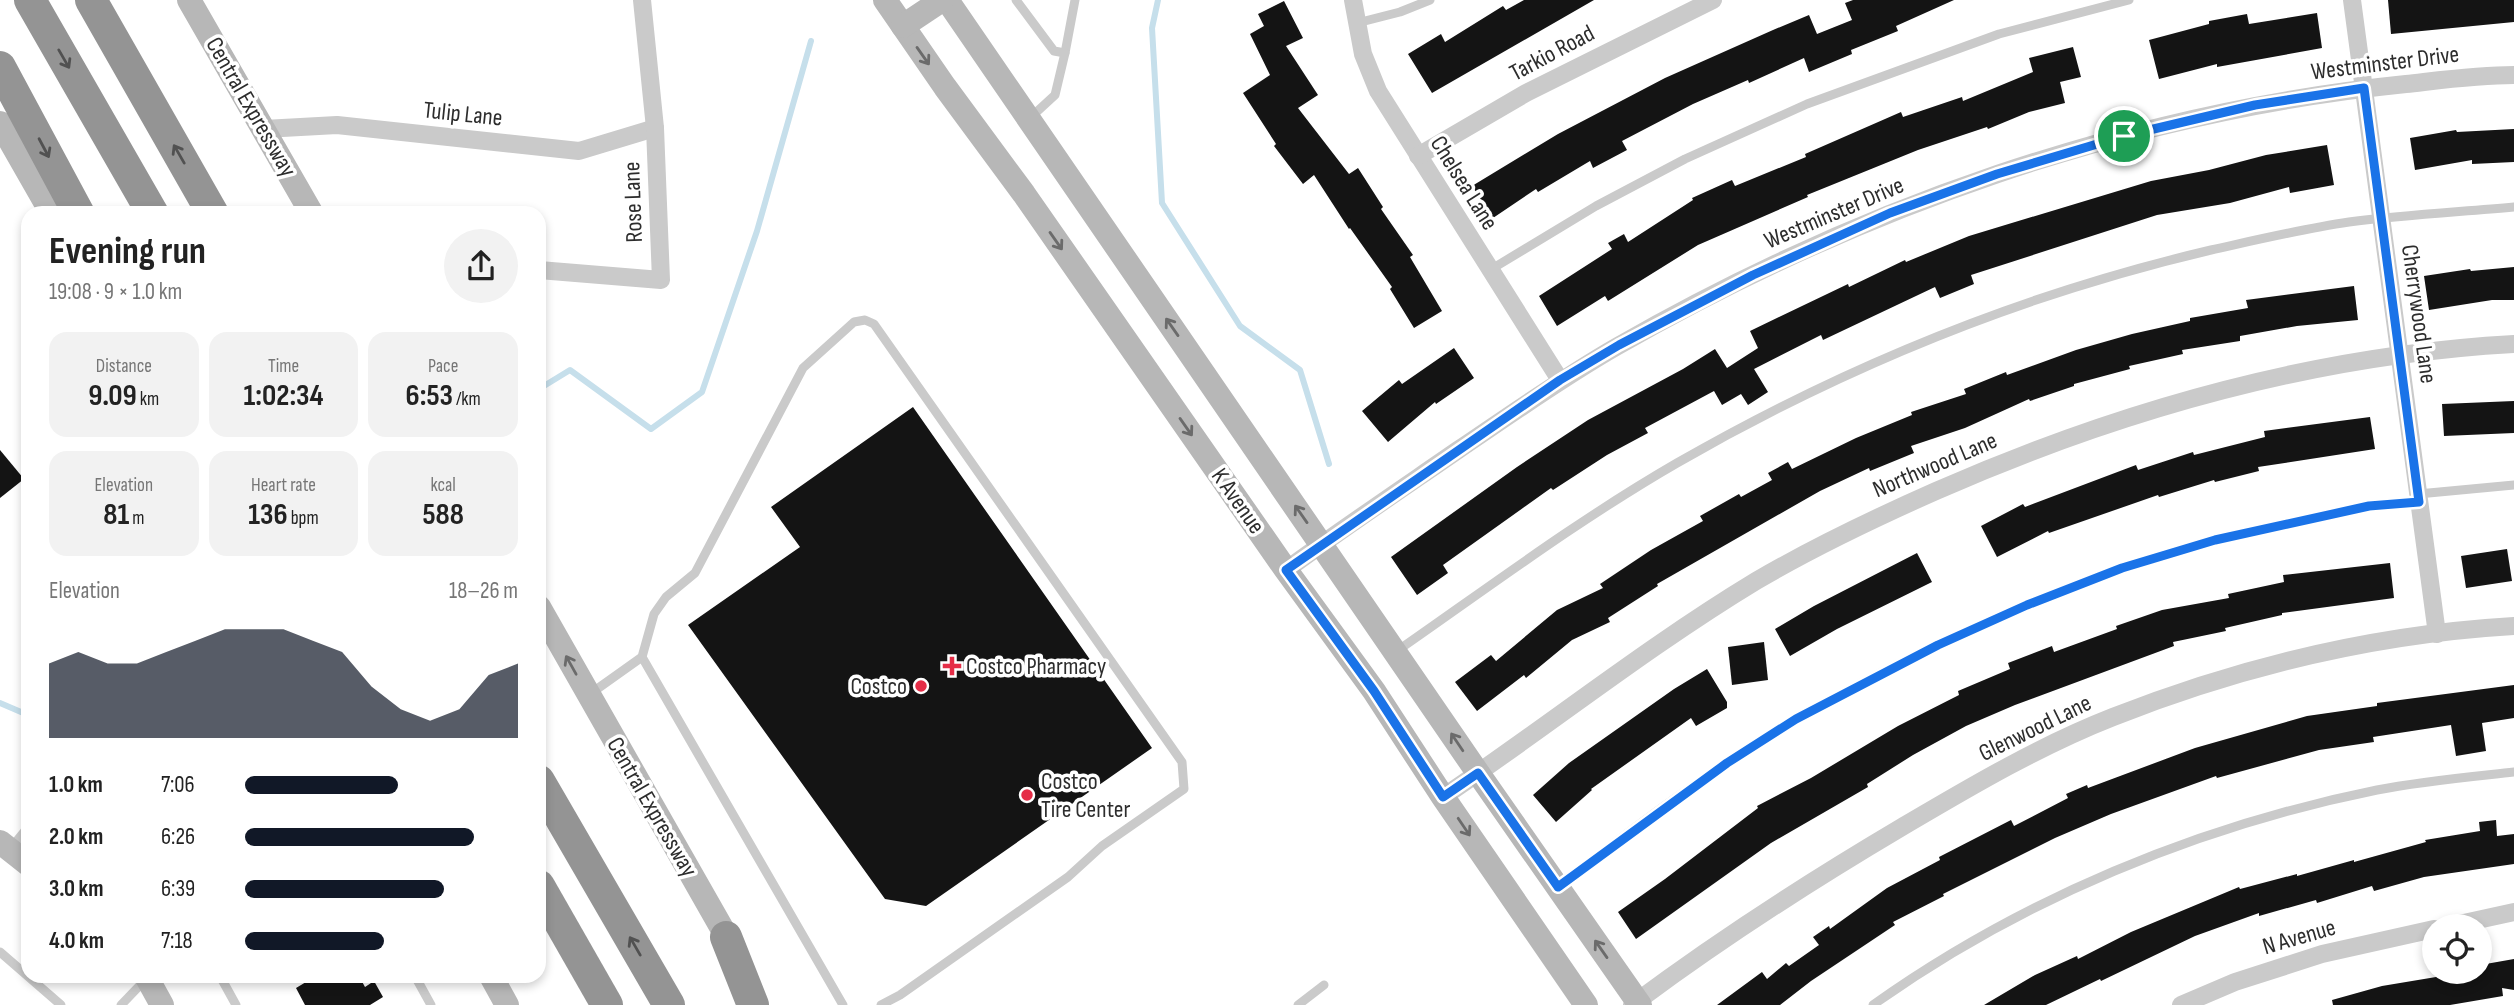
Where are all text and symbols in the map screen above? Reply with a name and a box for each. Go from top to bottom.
street label: Tarkio Road [1505,19,1599,87]
street label: Central Expressway [199,32,303,182]
street label: Westminster Drive [2309,40,2461,86]
one-way arrow [916,46,930,65]
one-way arrow [57,49,71,69]
street label: Tulip Lane [422,95,504,133]
pin [2094,106,2154,166]
icon: arrive [2105,117,2143,155]
street label: Chelsea Lane [1424,131,1504,235]
one-way arrow [37,138,51,158]
one-way arrow [172,145,186,165]
street label: Rose Lane [617,161,649,243]
street label: Westminster Drive [1760,171,1908,255]
text: Evening run [49,229,206,274]
button: share [444,229,518,303]
one-way arrow [1049,231,1063,250]
street label: Cherrywood Lane [2395,243,2443,385]
text: 19:08 · 9 × 1.0 km [49,278,182,306]
one-way arrow [1165,318,1179,337]
text: Distance [96,355,152,378]
text: Time [268,355,299,378]
text: Pace [428,355,458,378]
text: 9.09 [88,378,137,414]
text: 1:02:34 [243,378,324,414]
text: 6:53 [406,378,453,414]
text: km [137,388,159,411]
text: /km [453,388,481,411]
one-way arrow [1179,417,1193,436]
street label: Northwood Lane [1869,426,2001,504]
street label: K Avenue [1205,463,1271,539]
text: Elevation [95,474,153,497]
text: Heart rate [251,474,316,497]
text: kcal [431,474,456,497]
text: 81 [103,497,129,533]
text: 136 [248,497,288,533]
text: 588 [422,497,464,533]
one-way arrow [1294,505,1308,524]
text: m [129,507,144,530]
text: bpm [288,507,319,530]
text: Elevation [49,577,120,605]
text: 18–26 m [449,577,518,605]
place label: Costco Pharmacy [966,652,1106,681]
one-way arrow [564,655,578,675]
marker: Costco Pharmacy [944,658,960,674]
place label: Costco [850,672,907,701]
marker: Costco [913,678,929,694]
street label: Glenwood Lane [1974,688,2096,768]
street label: Central Expressway [600,732,704,882]
one-way arrow [1450,733,1464,753]
place label: Costco Tire Center [1041,767,1130,824]
text: 1.0 km [49,771,103,799]
text: 7:06 [161,771,195,799]
marker: Costco Tire Center [1019,787,1035,803]
one-way arrow [1457,817,1471,837]
text: 2.0 km [49,823,103,851]
text: 6:26 [161,823,195,851]
text: 3.0 km [49,875,104,903]
text: 6:39 [161,875,195,903]
street label: N Avenue [2259,913,2339,961]
map controls [2422,914,2492,984]
button: locate [2422,914,2492,984]
text: 4.0 km [49,927,104,955]
text: 7:18 [161,927,193,955]
one-way arrow [628,936,641,957]
one-way arrow [1594,940,1608,959]

